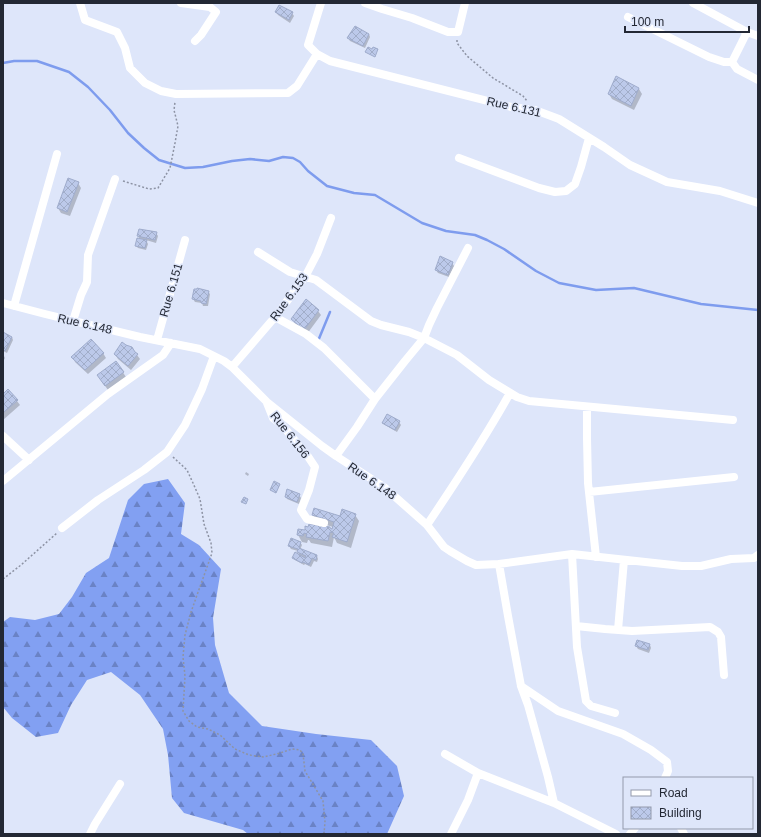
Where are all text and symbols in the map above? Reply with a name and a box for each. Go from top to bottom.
scale bar [625,8,749,34]
text: 100 m [631,15,664,29]
street label: Rue 6.131 [485,94,543,120]
street label: Rue 6.151 [157,261,185,319]
street label: Rue 6.153 [267,270,311,324]
street label: Rue 6.148 [56,311,114,337]
street label: Rue 6.156 [267,409,313,461]
street label: Rue 6.148 [345,459,399,503]
legend [623,777,753,829]
text: Road [659,786,688,800]
text: Building [659,806,702,820]

